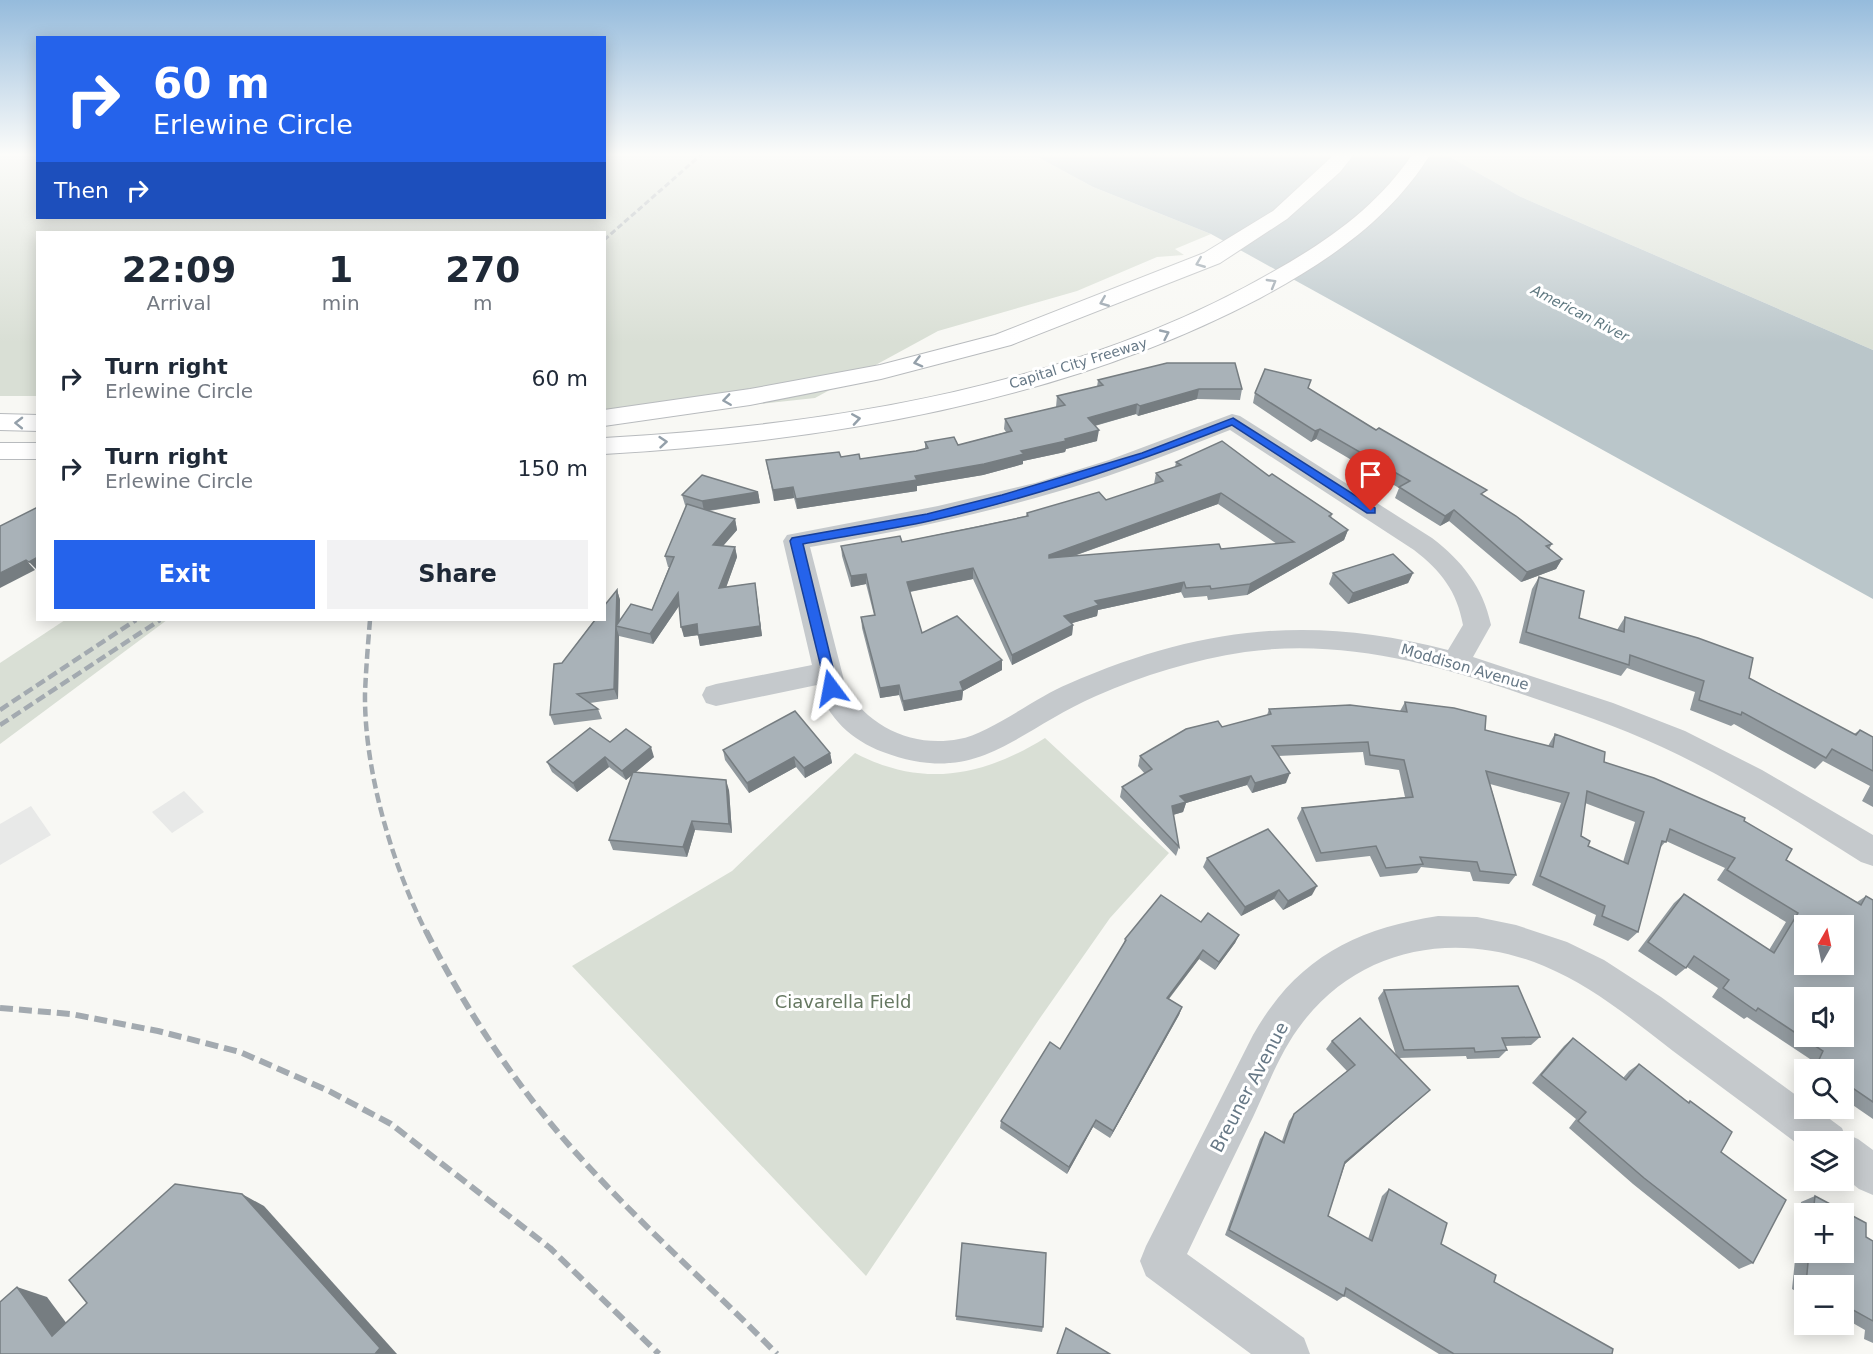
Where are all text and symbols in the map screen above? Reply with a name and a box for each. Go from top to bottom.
text: 60 m [153,59,270,108]
icon: right [54,60,132,138]
text: Erlewine Circle [153,109,353,140]
icon: right [121,174,154,207]
text: Then [54,178,109,203]
text: 22:09 [122,249,236,290]
text: 1 [328,249,353,290]
text: 270 [445,249,520,290]
one-way arrow [1195,256,1206,268]
one-way arrow [1266,278,1276,290]
water label: American River [1528,281,1633,345]
text: Arrival [146,291,211,315]
text: min [322,291,360,315]
text: m [473,291,493,315]
one-way arrow [1099,295,1110,307]
one-way arrow [1159,329,1170,341]
street label: Capital City Freeway [1007,334,1149,392]
text: Turn right [105,354,228,379]
one-way arrow [914,355,924,367]
icon: right [54,362,87,395]
text: 60 m [532,366,588,391]
text: Erlewine Circle [105,379,253,403]
one-way arrow [723,394,732,406]
one-way arrow [851,413,861,426]
one-way arrow [14,416,23,429]
one-way arrow [658,436,667,449]
text: Turn right [105,444,228,469]
pin [1345,449,1396,511]
icon: right [54,452,87,485]
text: 150 m [518,456,588,481]
icon: arrive [1354,458,1387,491]
text: Erlewine Circle [105,469,253,493]
button: Exit [54,540,315,609]
button: Share [327,540,588,609]
street label: Moddison Avenue [1399,640,1531,694]
position arrow [799,656,863,720]
north arrow [1794,915,1854,975]
map controls [1794,915,1854,1335]
button: sound [1794,987,1854,1047]
park label: Ciavarella Field [775,991,911,1012]
street label: Breuner Avenue [1206,1018,1292,1156]
button: search [1794,1059,1854,1119]
button: layers [1794,1131,1854,1191]
button: + [1794,1203,1854,1263]
button: − [1794,1275,1854,1335]

